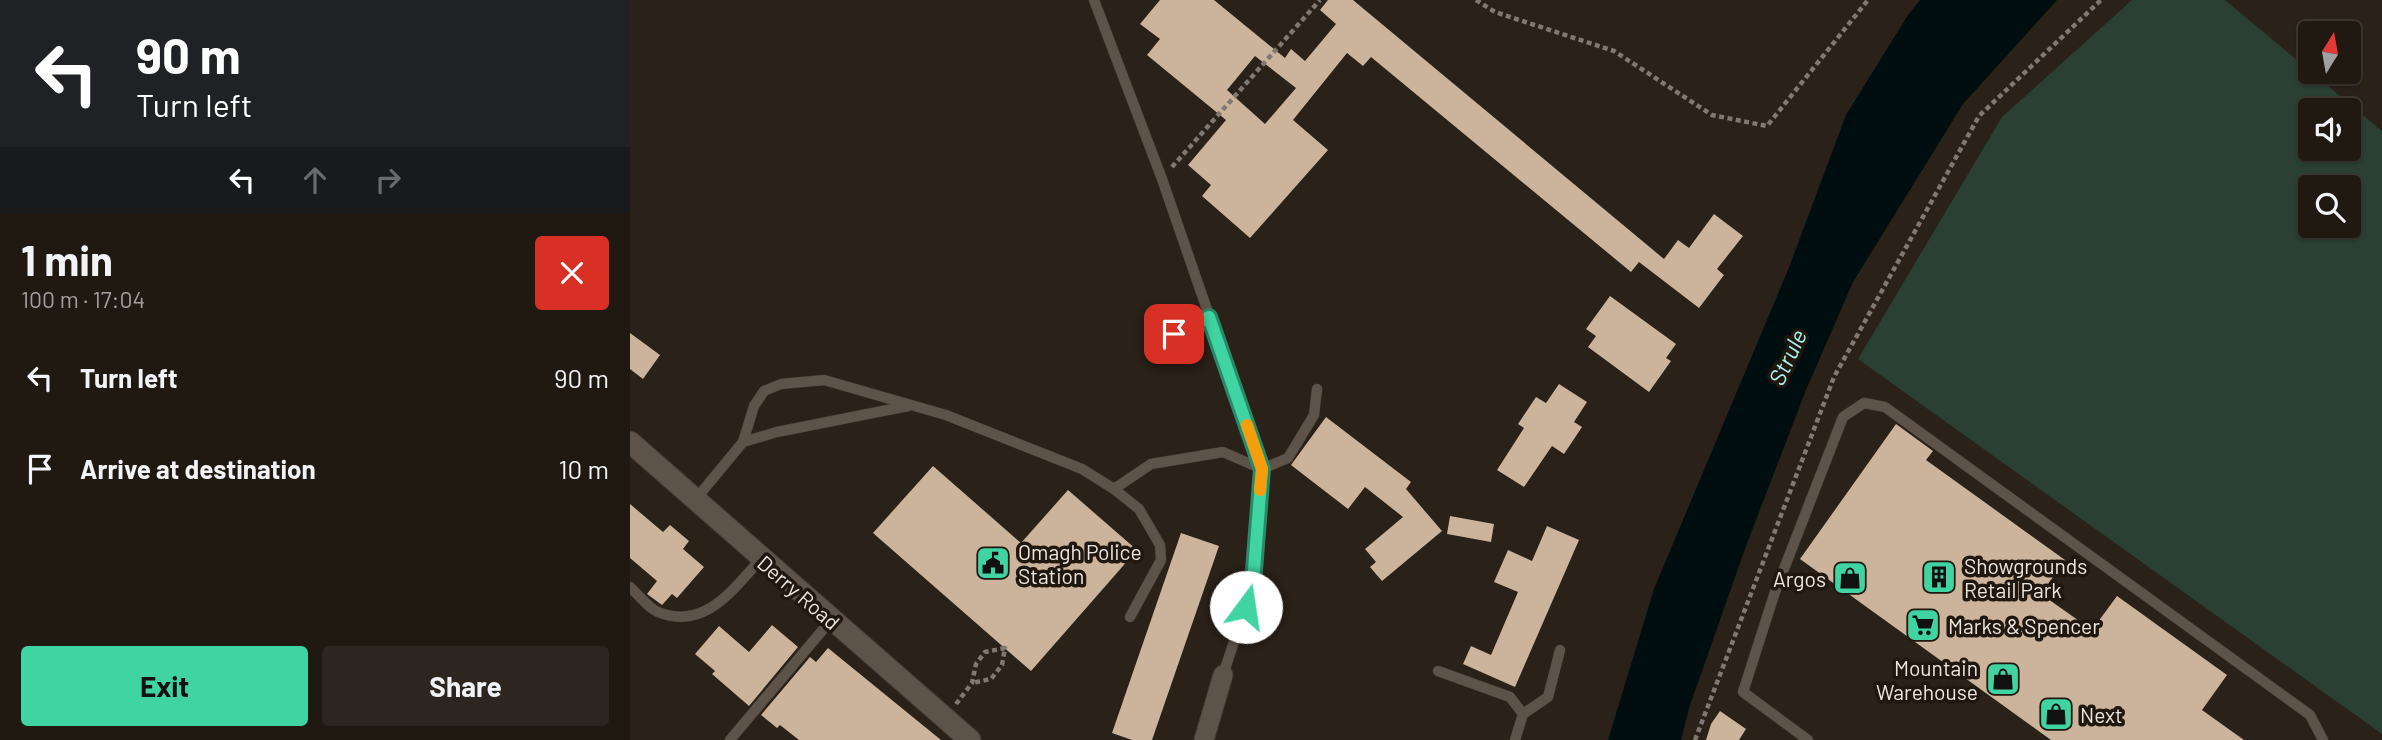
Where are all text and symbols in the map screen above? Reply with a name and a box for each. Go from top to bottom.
north arrow [2298,21,2361,84]
map controls [2298,21,2361,238]
text: 90 m [136,25,241,84]
icon: left [21,28,112,119]
text: Turn left [136,85,253,123]
button: sound [2298,98,2361,161]
icon: left [223,161,261,199]
icon: ahead [296,161,334,199]
icon: right [369,161,407,199]
button: search [2298,175,2361,238]
text: 1 min [21,234,113,284]
button: close [535,236,609,310]
text: 100 m · 17:04 [21,285,145,313]
pin [1144,304,1204,364]
icon: arrive [1155,315,1193,353]
water label: Strule [1762,325,1812,389]
icon: left [21,359,59,397]
text: Turn left [80,362,178,393]
text: 90 m [554,362,609,393]
icon: arrive [21,450,59,488]
text: Arrive at destination [80,453,316,484]
text: 10 m [559,453,609,484]
place label: Omagh Police Station [1018,539,1142,588]
public building icon: Omagh Police Station [974,544,1012,582]
street label: Derry Road [753,550,845,634]
place label: Showgrounds Retail Park [1964,553,2087,602]
building icon: Showgrounds Retail Park [1920,558,1958,596]
shop icon: Argos [1831,559,1869,597]
place label: Argos [1773,566,1826,591]
position arrow [1209,570,1283,644]
supermarket icon: Marks & Spencer [1904,606,1942,644]
place label: Marks & Spencer [1948,613,2100,638]
button: Exit [21,646,308,726]
button: Share [322,646,609,726]
place label: Mountain Warehouse [1876,655,1978,704]
shop icon: Mountain Warehouse [1984,660,2022,698]
shop icon: Next [2037,695,2075,733]
place label: Next [2080,702,2123,727]

